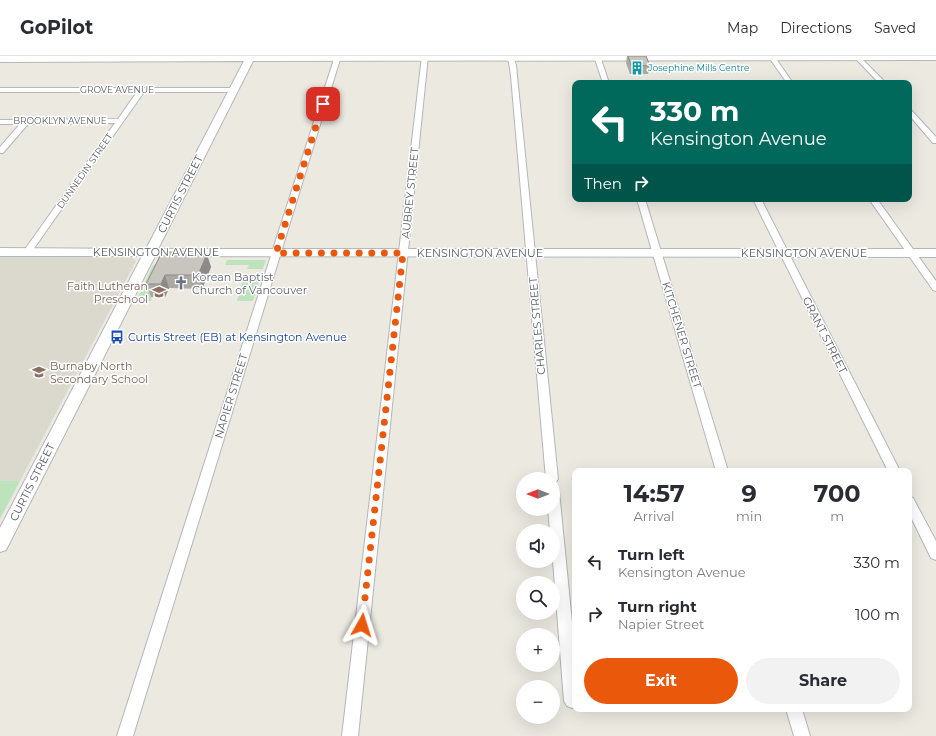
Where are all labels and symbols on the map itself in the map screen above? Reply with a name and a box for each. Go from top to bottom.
building icon: Josephine Mills Centre [629,60,645,76]
place label: Josephine Mills Centre [647,62,750,73]
street label: GROVE AVENUE [80,84,154,95]
pin [306,87,340,121]
street label: BROOKLYN AVENUE [13,115,107,126]
street label: DUNNEDIN STREET [54,130,115,210]
street label: AUBREY STREET [398,146,422,239]
street label: CURTIS STREET [154,152,206,235]
street label: KENSINGTON AVENUE [93,245,219,259]
street label: KENSINGTON AVENUE [417,246,543,260]
street label: KENSINGTON AVENUE [741,246,867,260]
place label: Korean Baptist Church of Vancouver [192,270,307,297]
church icon: Korean Baptist Church of Vancouver [173,275,189,291]
street label: CHARLES STREET [526,276,548,375]
place label: Faith Lutheran Preschool [67,279,148,306]
street label: KITCHENER STREET [659,280,705,391]
school or university icon: Faith Lutheran Preschool [151,284,167,300]
street label: GRANT STREET [800,294,851,376]
bus stop icon: Curtis Street (EB) at Kensington Avenue [109,329,125,345]
place label: Curtis Street (EB) at Kensington Avenue [128,330,347,344]
street label: NAPIER STREET [211,351,251,440]
place label: Burnaby North Secondary School [50,359,148,386]
school or university icon: Burnaby North Secondary School [31,364,47,380]
street label: CURTIS STREET [6,440,58,523]
north arrow [516,472,560,516]
position arrow [341,604,383,646]

